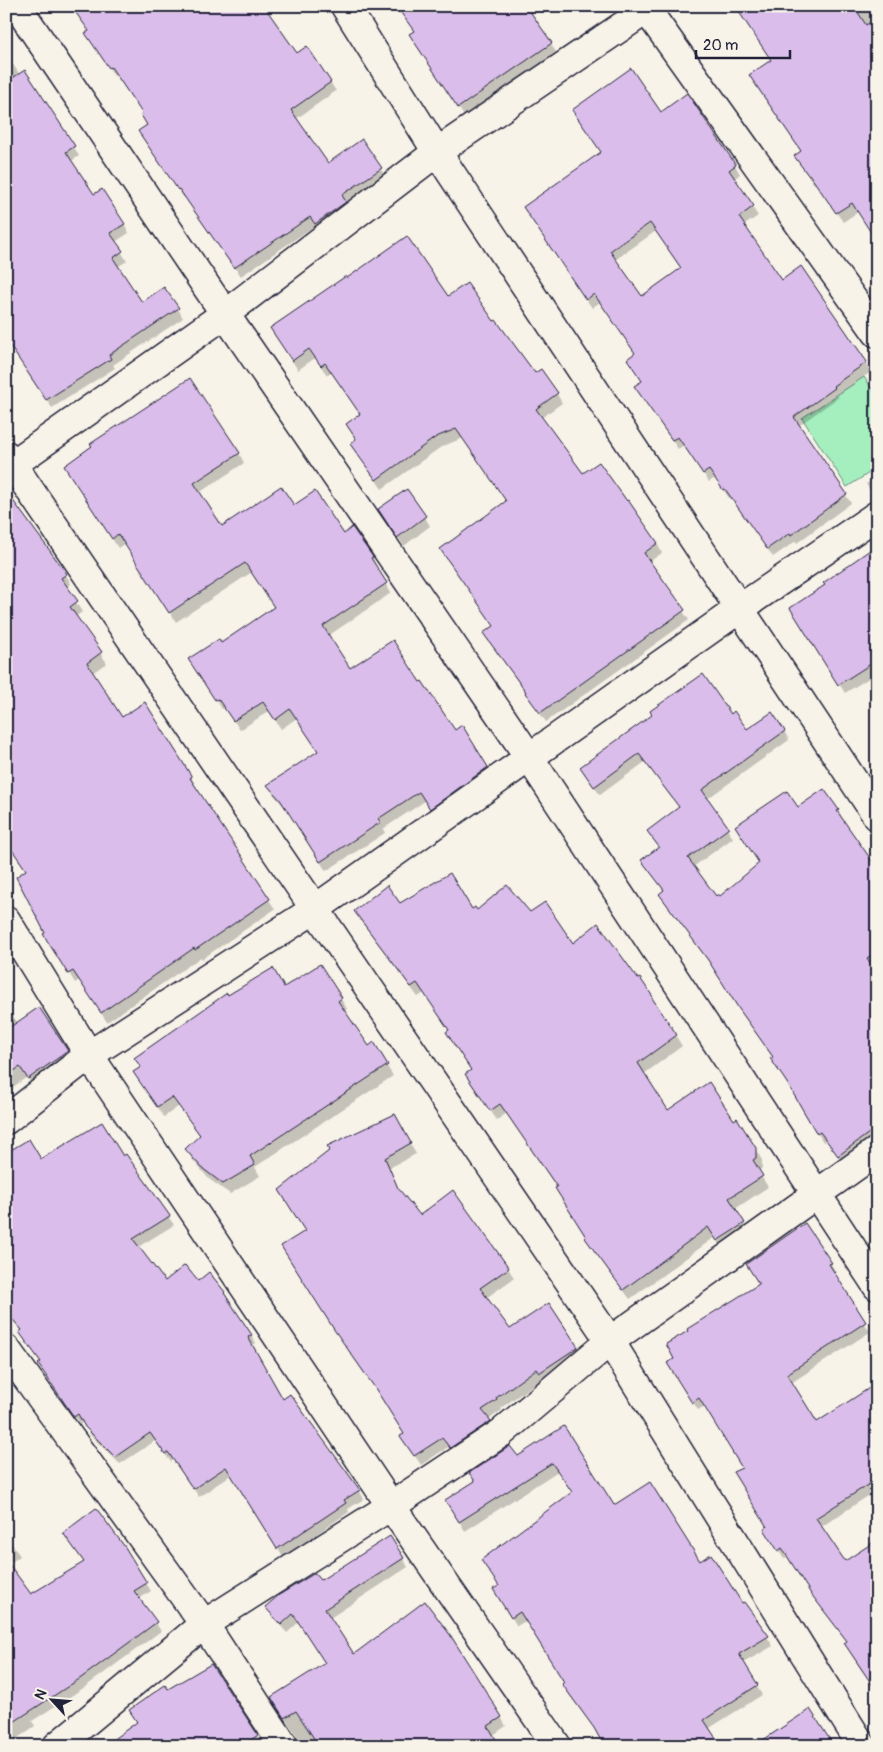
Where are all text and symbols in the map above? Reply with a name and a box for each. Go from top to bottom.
scale bar [696,28,789,60]
text: 20 m [703,36,738,55]
north arrow [28,1674,78,1724]
text: N [31,1687,50,1703]

